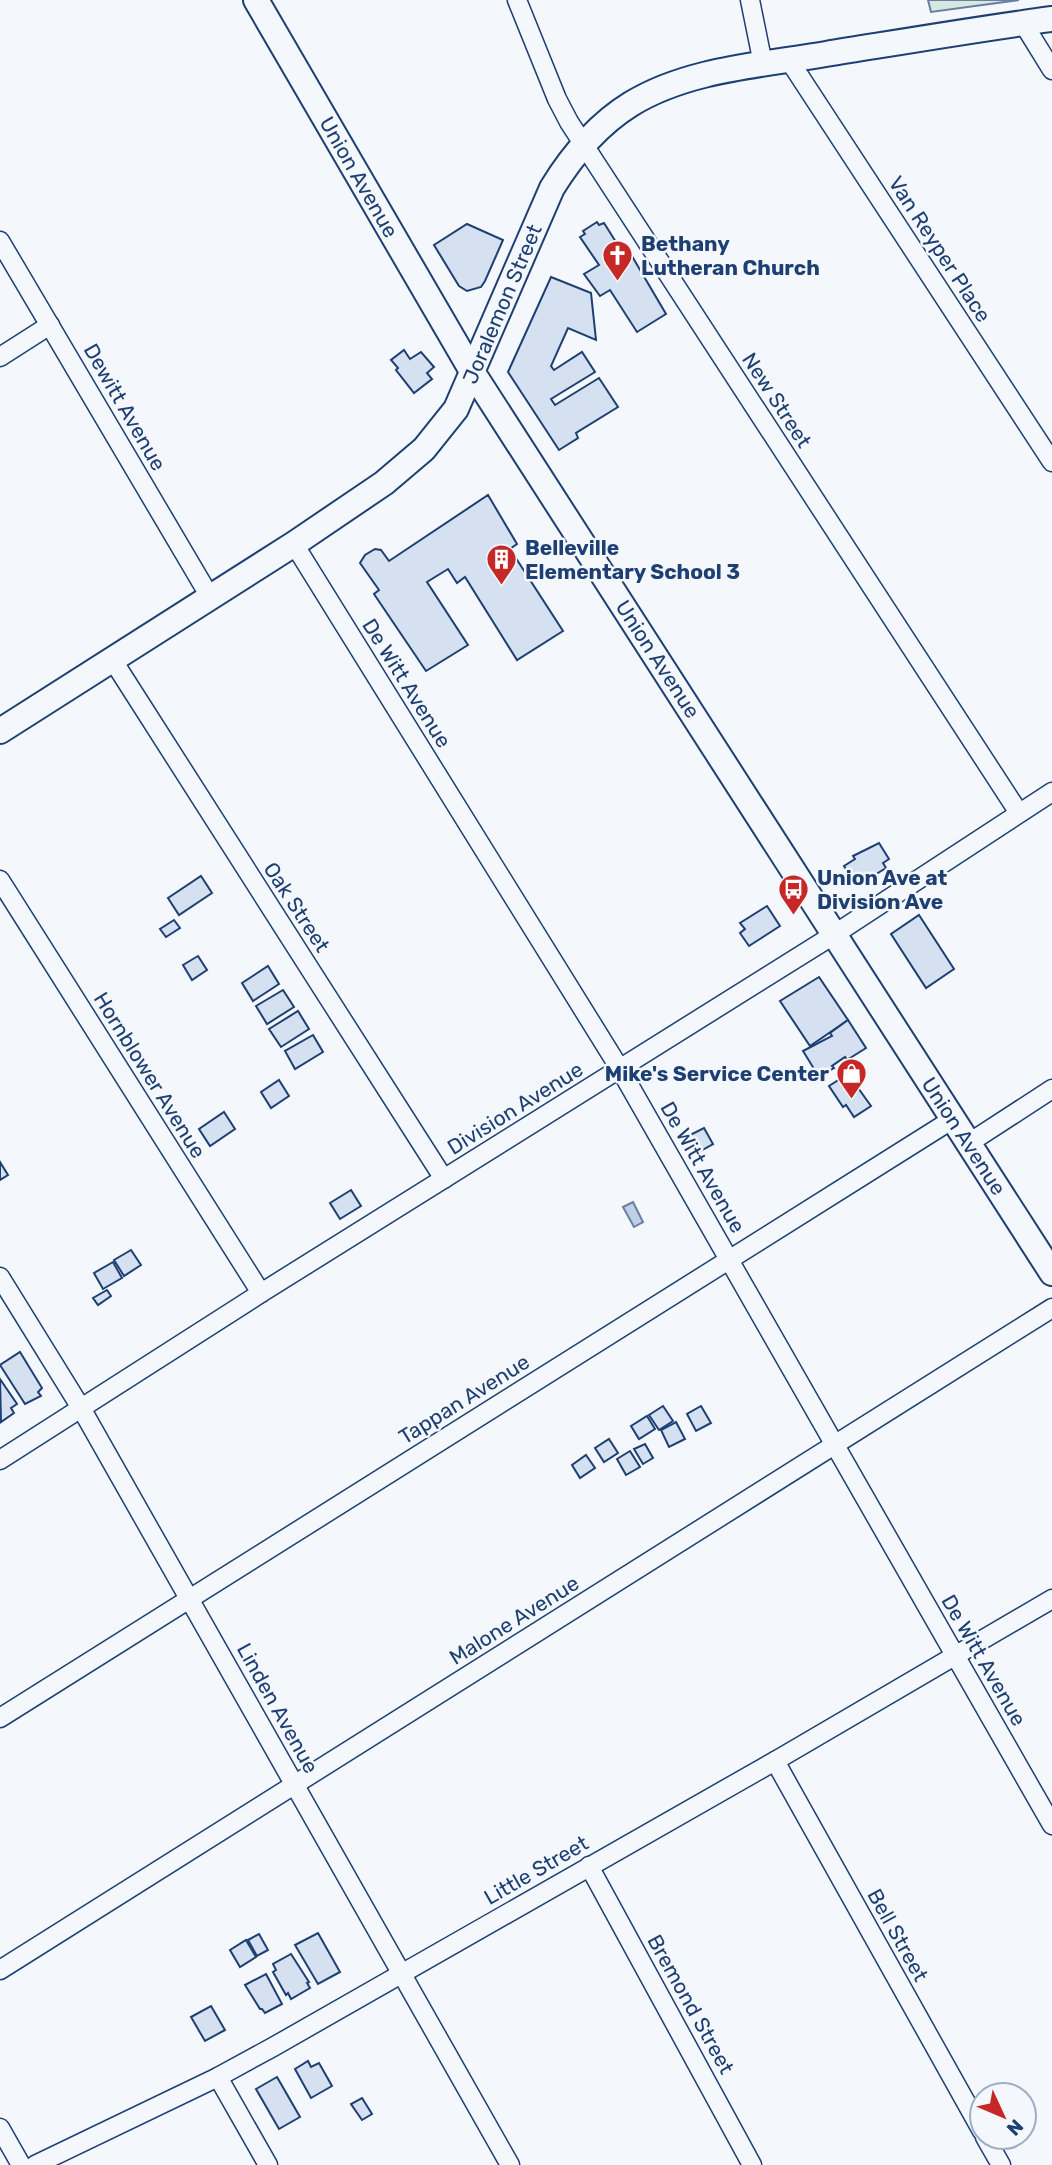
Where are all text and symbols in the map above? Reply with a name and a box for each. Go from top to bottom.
street label: Union Avenue [314,112,404,242]
street label: Van Reyper Place [883,171,997,327]
street label: Joralemon Street [457,220,547,388]
place label: Bethany Lutheran Church [641,231,820,280]
church icon: Bethany Lutheran Church [601,238,635,282]
street label: Dewitt Avenue [79,339,171,475]
street label: New Street [737,348,817,452]
place label: Belleville Elementary School 3 [525,535,740,584]
building icon: Belleville Elementary School 3 [485,542,519,586]
street label: Union Avenue [611,595,705,723]
street label: De Witt Avenue [357,614,457,752]
street label: Oak Street [259,857,335,957]
place label: Union Ave at Division Ave [817,865,948,914]
bus stop icon: Union Ave at Division Ave [777,872,811,916]
street label: Hornblower Avenue [89,987,211,1163]
street label: Division Avenue [443,1056,587,1160]
shop icon: Mike's Service Center [835,1056,869,1100]
place label: Mike's Service Center [605,1061,829,1086]
street label: Union Avenue [917,1072,1011,1200]
street label: De Witt Avenue [655,1097,751,1237]
street label: Tappan Avenue [394,1349,534,1449]
street label: Malone Avenue [445,1570,583,1670]
street label: De Witt Avenue [936,1590,1032,1730]
street label: Linden Avenue [232,1639,324,1777]
street label: Little Street [480,1830,592,1910]
street label: Bell Street [862,1884,934,1986]
street label: Bremond Street [642,1930,740,2078]
north arrow [968,2081,1038,2151]
text: N [1002,2115,1028,2140]

